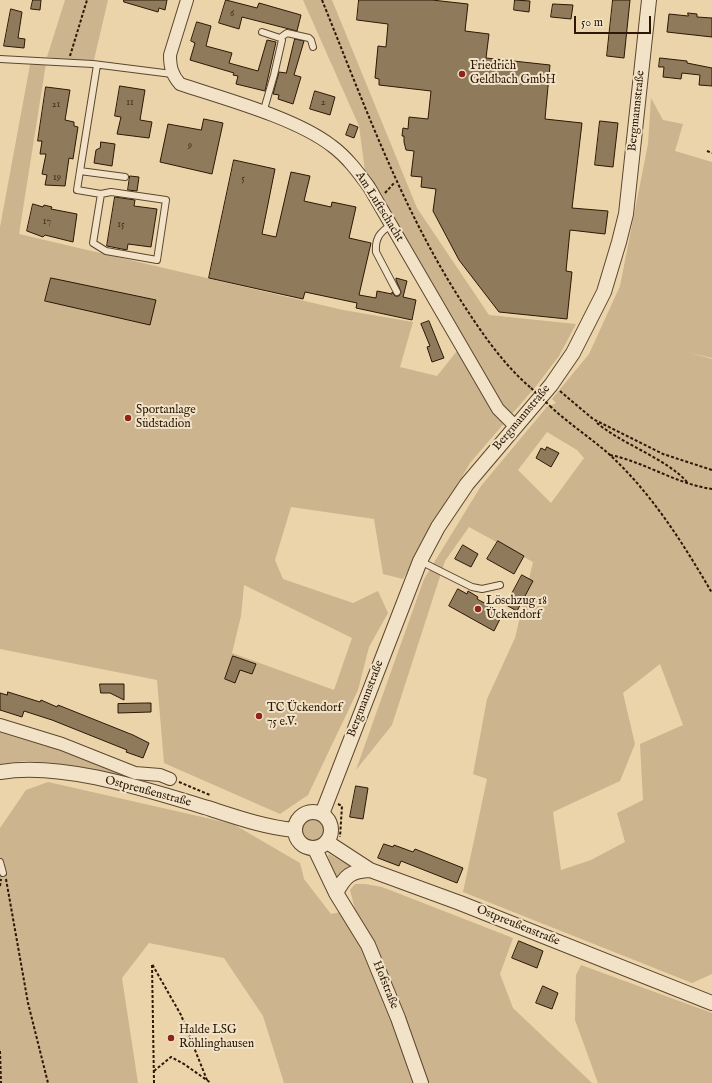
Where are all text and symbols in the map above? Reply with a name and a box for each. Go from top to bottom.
house number: 6 [230,8,234,20]
scale bar [576,8,653,34]
text: 50 m [581,15,603,30]
place label: Friedrich Geldbach GmbH [470,60,556,88]
marker: Friedrich Geldbach GmbH [457,69,467,79]
street label: Bergmannstraße [626,70,648,152]
house number: 11 [126,97,134,109]
house number: 2 [321,97,325,109]
house number: 21 [52,99,60,111]
house number: 9 [188,140,192,152]
street label: Am Luftschacht [352,169,406,245]
house number: 19 [53,172,61,184]
house number: 5 [241,173,245,185]
house number: 17 [43,216,51,228]
house number: 15 [117,219,125,231]
street label: Bergmannstraße [490,382,554,454]
place label: Sportanlage Südstadion [136,404,196,432]
marker: Sportanlage Südstadion [123,413,133,423]
place label: Löschzug 18 Ückendorf [486,595,547,623]
marker: Löschzug 18 Ückendorf [473,604,483,614]
street label: Bergmannstraße [345,659,387,739]
place label: TC Ückendorf 75 e.V. [267,702,342,730]
marker: TC Ückendorf 75 e.V. [254,711,264,721]
street label: Ostpreußenstraße [103,774,193,810]
street label: Ostpreußenstraße [474,903,562,949]
street label: Hofstraße [369,959,401,1011]
place label: Halde LSG Röhlinghausen [179,1024,254,1052]
marker: Halde LSG Röhlinghausen [166,1033,176,1043]

